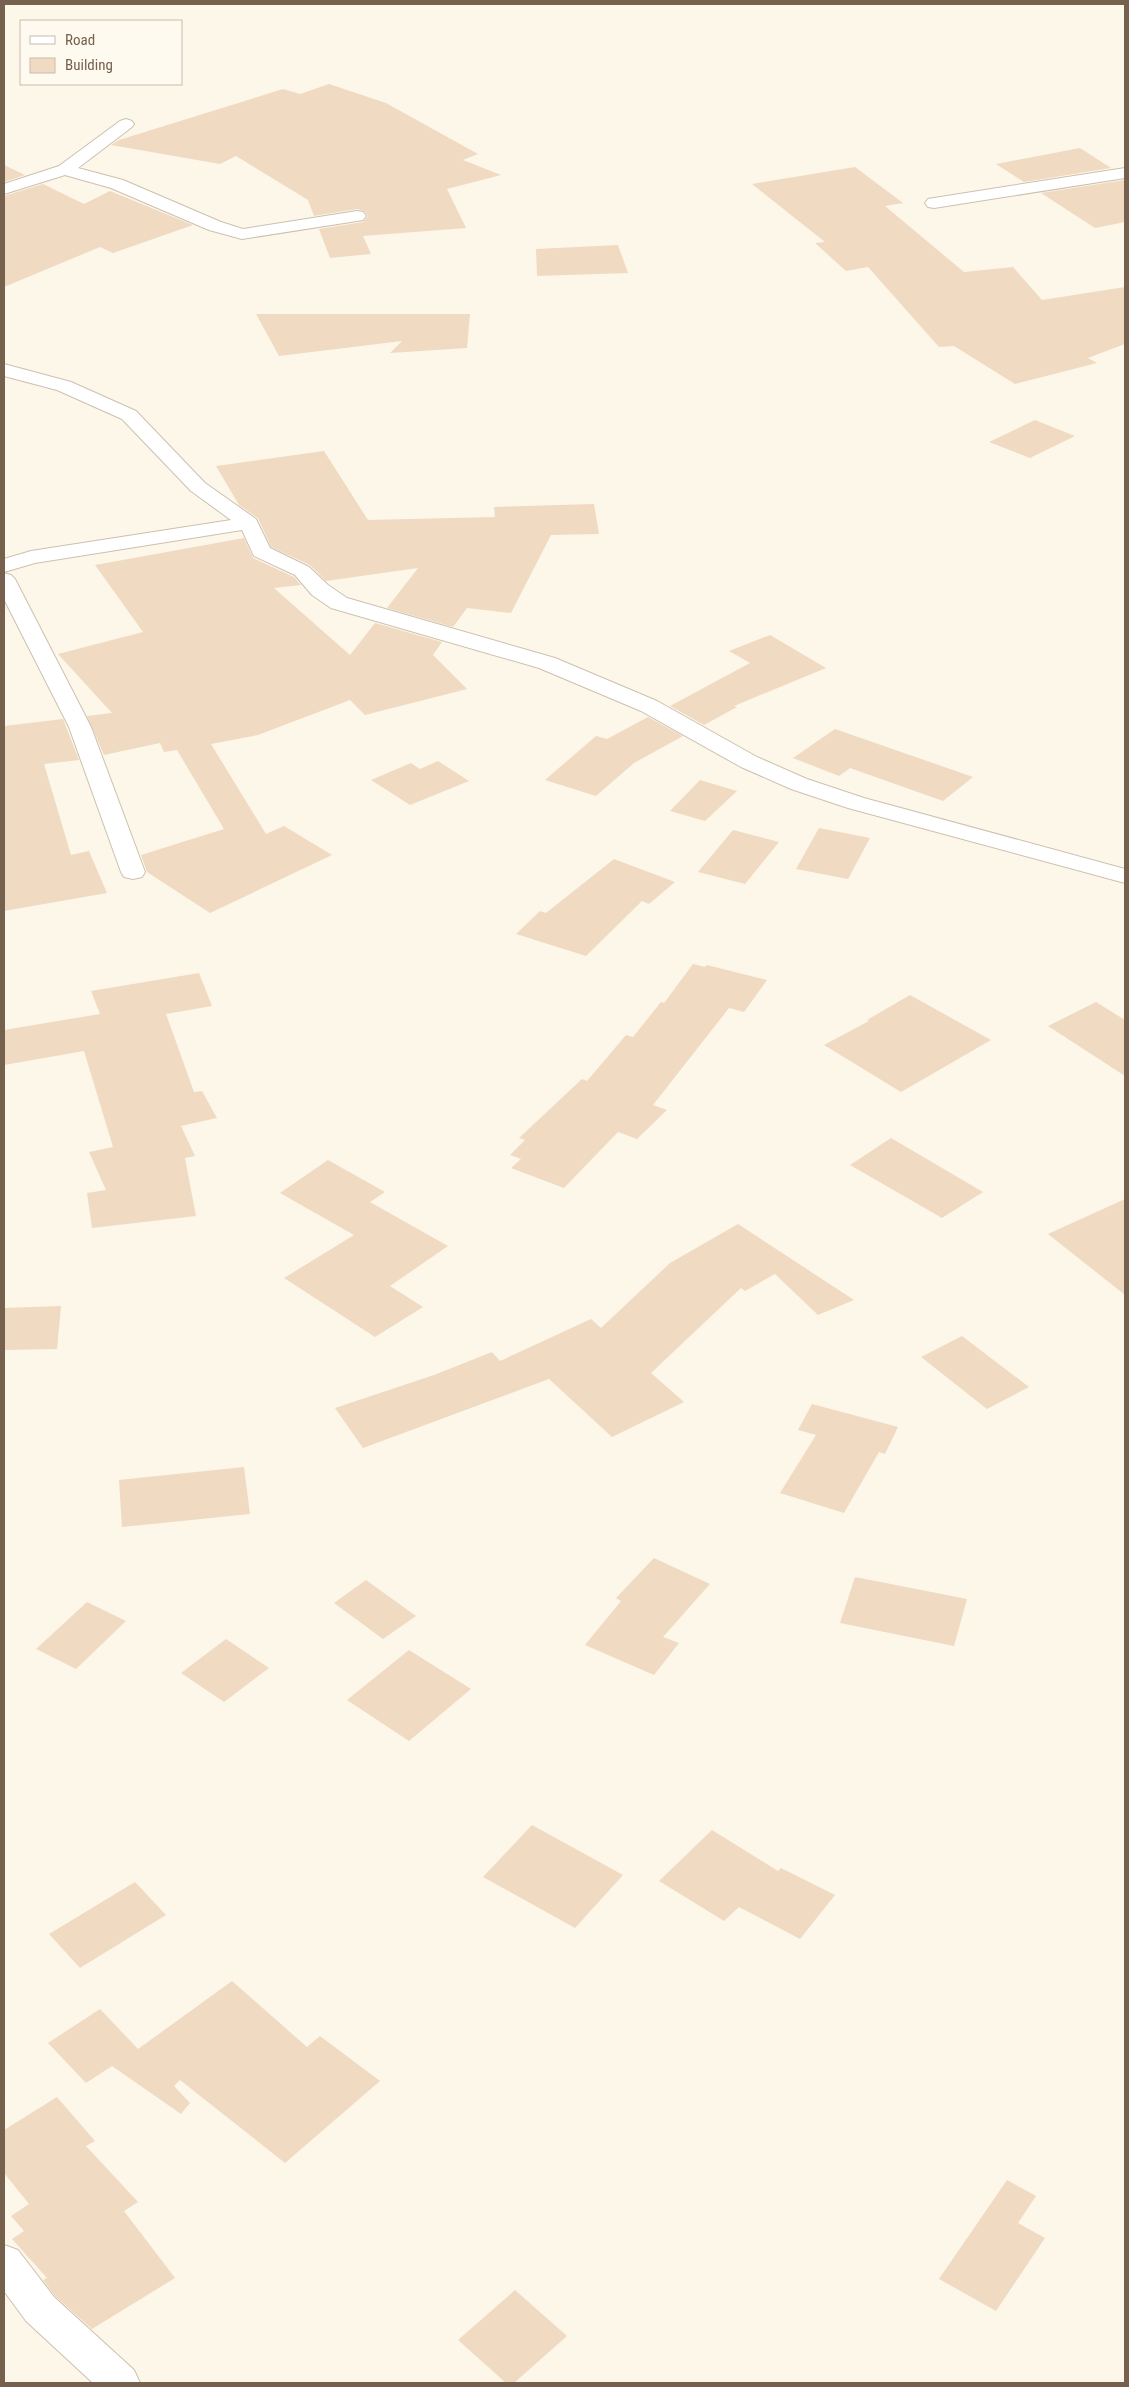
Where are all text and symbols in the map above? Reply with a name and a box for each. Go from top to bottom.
legend [20,20,182,85]
text: Road [65,31,95,49]
text: Building [65,56,113,74]

